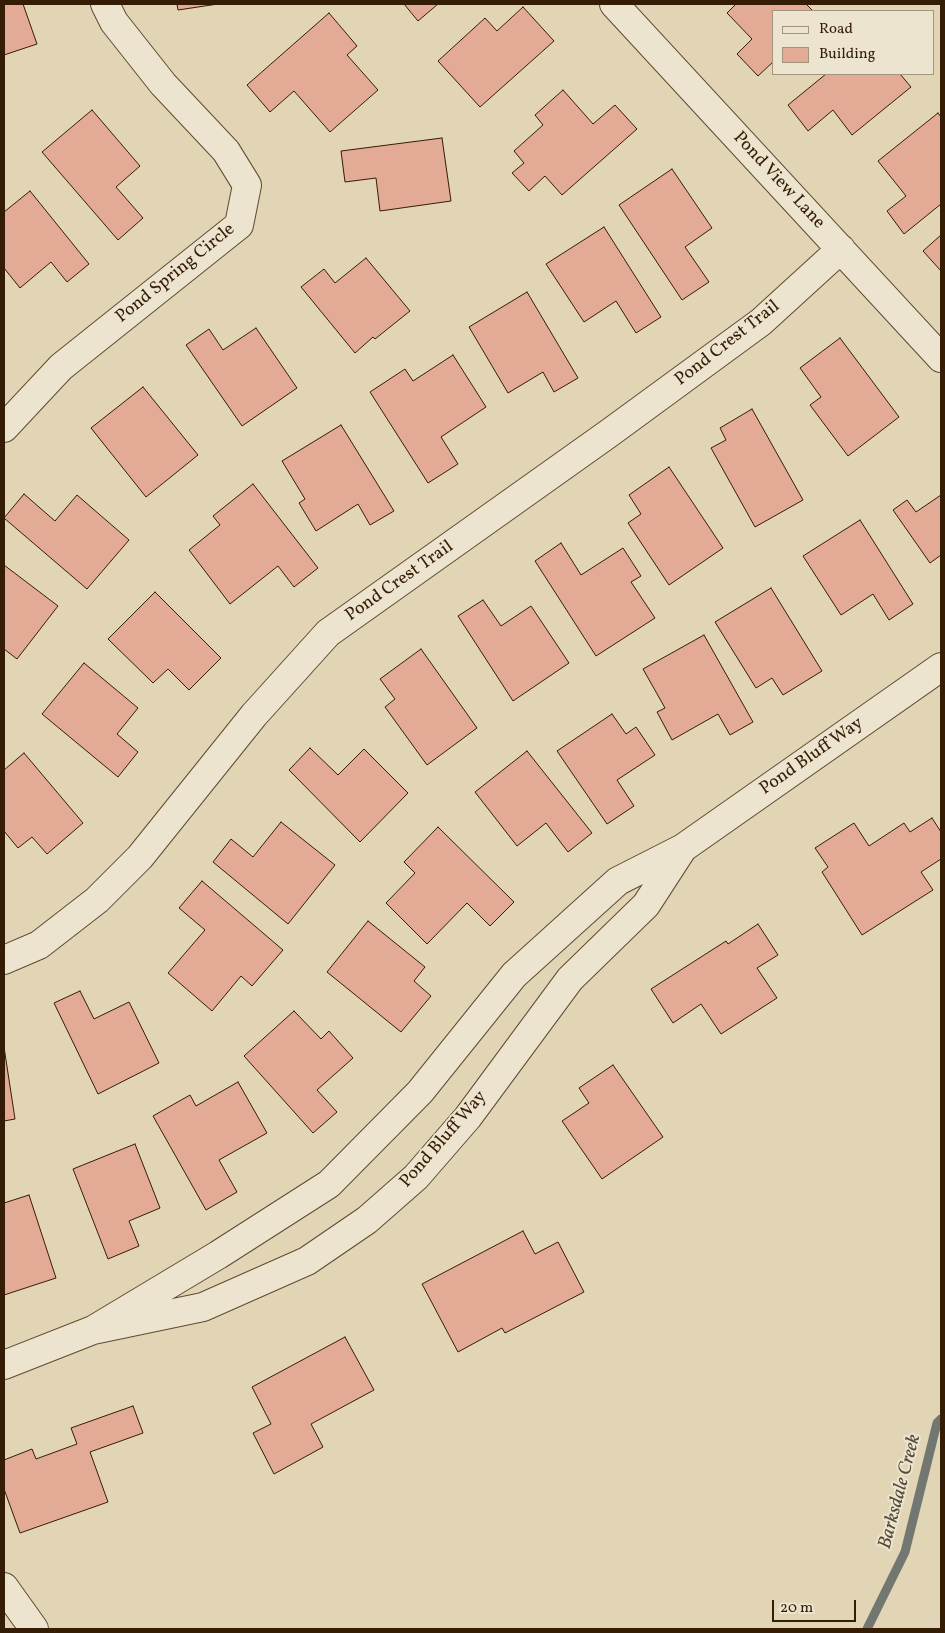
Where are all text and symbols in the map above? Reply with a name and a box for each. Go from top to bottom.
legend [772,10,935,75]
text: Road [819,19,853,40]
text: Building [819,44,875,65]
street label: Pond View Lane [727,128,829,234]
street label: Pond Spring Circle [112,219,240,329]
street label: Pond Crest Trail [671,296,785,392]
street label: Pond Crest Trail [342,537,458,627]
street label: Pond Bluff Way [756,713,868,801]
street label: Pond Bluff Way [396,1087,492,1193]
water label: Barksdale Creek [875,1432,927,1552]
scale bar [775,1590,859,1622]
text: 20 m [780,1598,813,1619]

